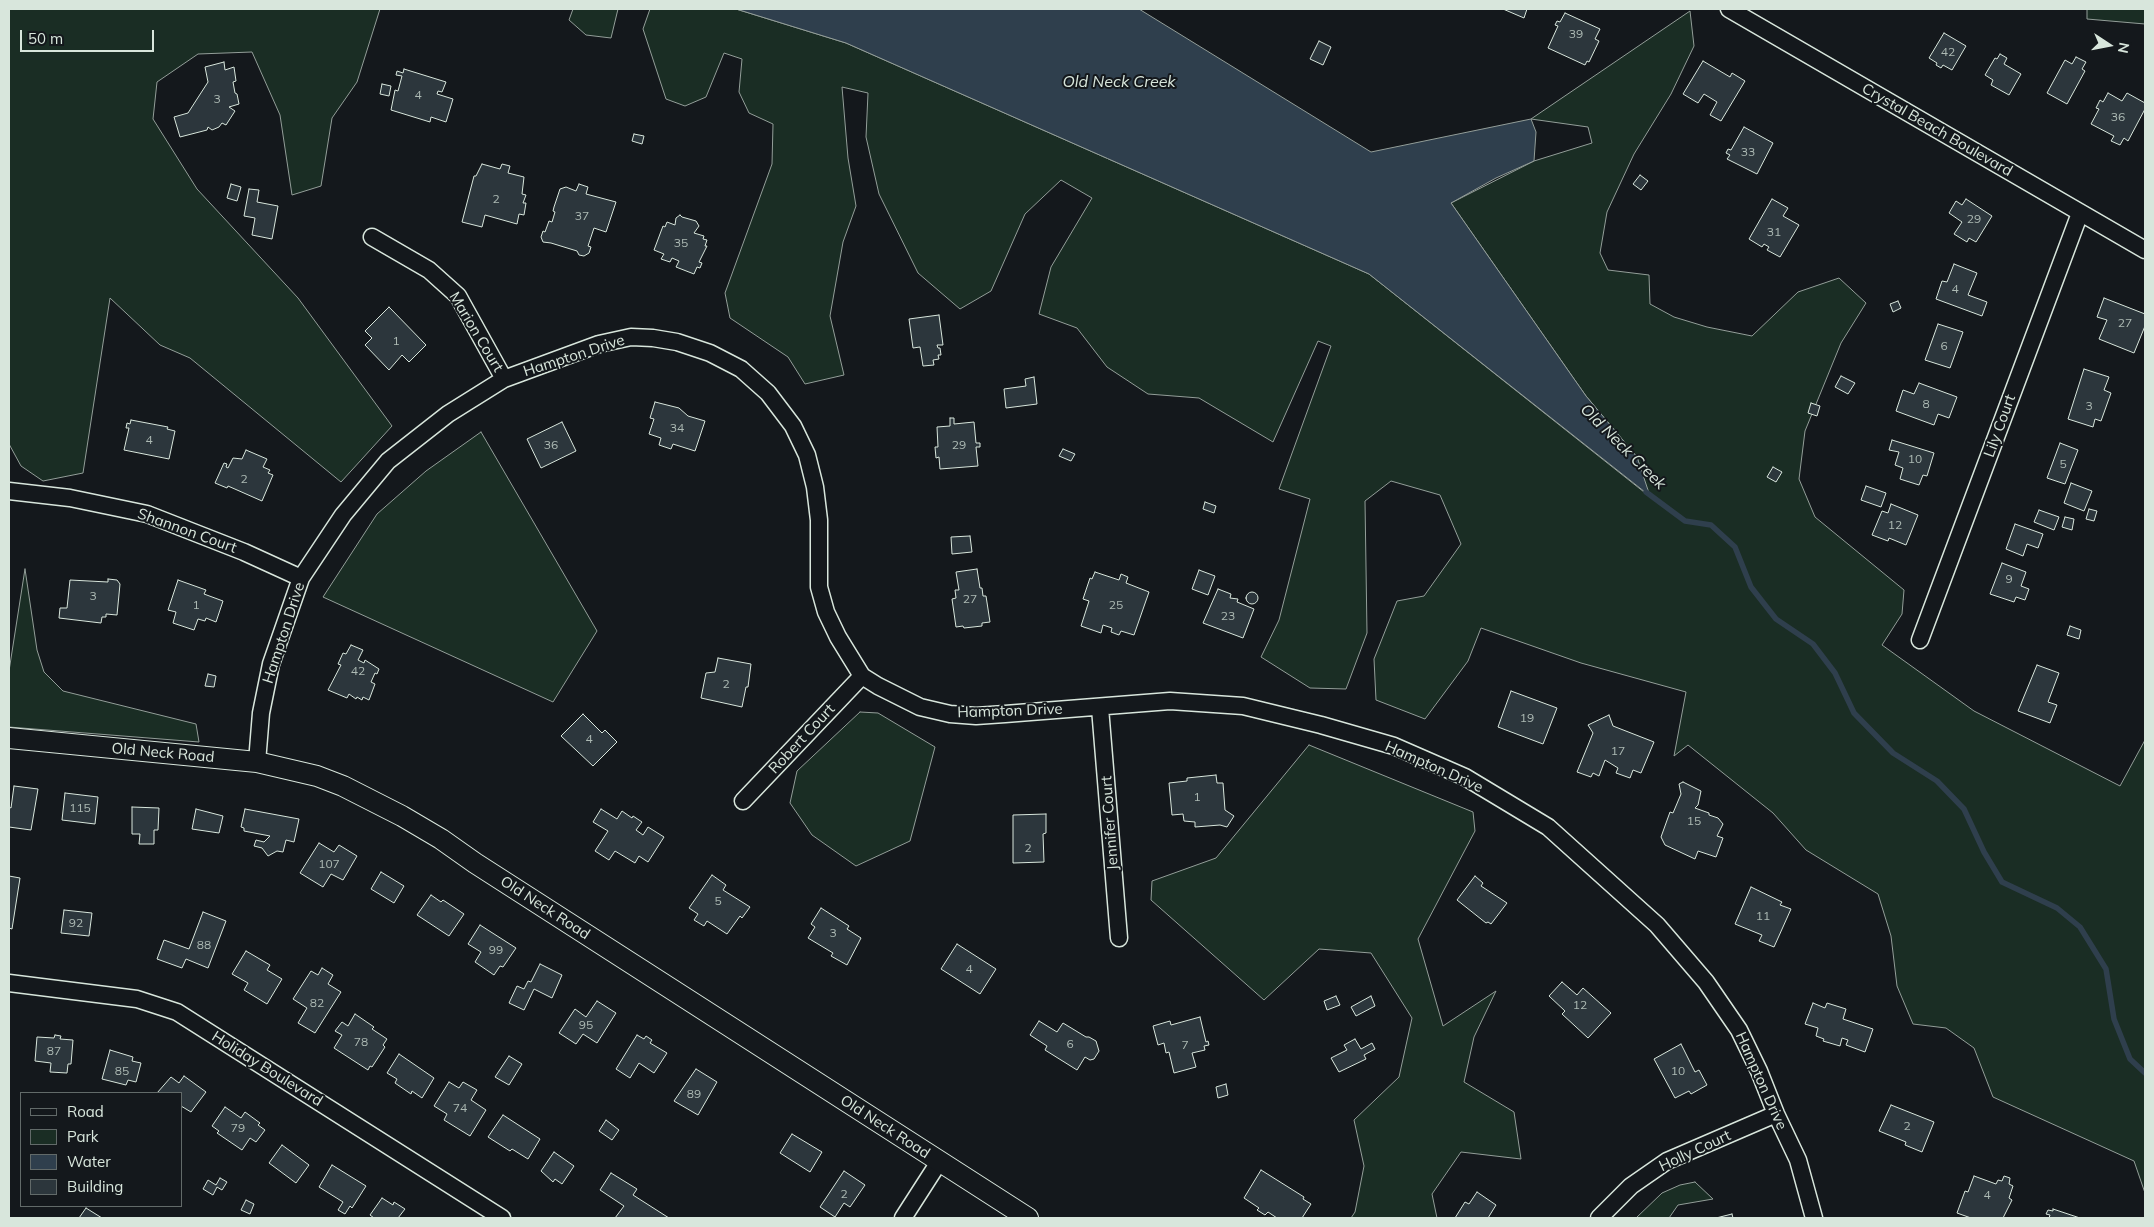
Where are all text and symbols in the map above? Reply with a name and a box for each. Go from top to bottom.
scale bar [22,20,156,52]
north arrow [2084,20,2134,70]
house number: 39 [1569,27,1583,41]
text: 50 m [28,29,63,48]
text: N [2114,41,2134,55]
house number: 42 [1941,45,1955,59]
water label: Old Neck Creek [1062,72,1176,92]
street label: Crystal Beach Boulevard [1859,80,2015,180]
house number: 4 [414,88,422,102]
house number: 3 [213,92,221,106]
house number: 36 [2111,110,2125,124]
house number: 33 [1741,145,1755,159]
house number: 2 [492,192,500,206]
house number: 37 [575,209,589,223]
house number: 29 [1967,212,1981,226]
house number: 31 [1767,225,1781,239]
house number: 35 [674,236,688,250]
house number: 4 [1951,282,1959,296]
street label: Marion Court [445,289,507,375]
house number: 27 [2118,316,2132,330]
street label: Hampton Drive [521,331,627,381]
house number: 1 [392,334,400,348]
house number: 6 [1940,339,1948,353]
street label: Lily Court [1980,392,2020,460]
house number: 8 [1922,397,1930,411]
house number: 3 [2085,399,2093,413]
water label: Old Neck Creek [1576,400,1670,494]
house number: 34 [670,421,684,435]
house number: 4 [145,433,153,447]
house number: 36 [544,438,558,452]
house number: 29 [952,438,966,452]
house number: 10 [1908,452,1922,466]
house number: 5 [2059,457,2067,471]
house number: 2 [240,472,248,486]
street label: Shannon Court [135,505,239,557]
house number: 12 [1888,518,1902,532]
house number: 9 [2005,572,2013,586]
street label: Hampton Drive [259,580,309,686]
house number: 3 [89,589,97,603]
house number: 27 [963,592,977,606]
house number: 1 [192,598,200,612]
house number: 25 [1109,598,1123,612]
house number: 23 [1221,609,1235,623]
house number: 42 [351,664,365,678]
house number: 2 [722,677,730,691]
street label: Robert Court [765,700,839,778]
street label: Hampton Drive [957,700,1063,722]
house number: 19 [1520,711,1534,725]
house number: 4 [585,732,593,746]
street label: Hampton Drive [1382,737,1486,797]
street label: Old Neck Road [111,740,215,766]
house number: 17 [1611,744,1625,758]
street label: Jennifer Court [1098,775,1122,871]
house number: 1 [1193,790,1201,804]
house number: 115 [69,801,91,815]
house number: 15 [1687,814,1701,828]
house number: 2 [1024,841,1032,855]
house number: 107 [318,857,340,871]
street label: Old Neck Road [497,872,593,944]
house number: 5 [714,894,722,908]
house number: 11 [1756,909,1770,923]
house number: 92 [69,916,83,930]
house number: 3 [829,926,837,940]
house number: 88 [197,938,211,952]
house number: 99 [489,943,503,957]
house number: 4 [965,962,973,976]
house number: 82 [310,996,324,1010]
house number: 12 [1573,998,1587,1012]
house number: 95 [579,1018,593,1032]
street label: Holiday Boulevard [208,1028,326,1110]
street label: Hampton Drive [1731,1029,1791,1133]
house number: 78 [354,1035,368,1049]
house number: 6 [1066,1037,1074,1051]
house number: 7 [1181,1038,1189,1052]
house number: 87 [47,1044,61,1058]
house number: 85 [115,1064,129,1078]
house number: 10 [1671,1064,1685,1078]
house number: 89 [687,1087,701,1101]
street label: Old Neck Road [837,1091,933,1163]
legend [20,1092,182,1207]
house number: 74 [453,1101,467,1115]
text: Road [67,1102,104,1121]
house number: 2 [1903,1119,1911,1133]
house number: 79 [231,1121,245,1135]
text: Park [67,1127,99,1146]
street label: Holly Court [1656,1127,1734,1175]
text: Water [67,1152,111,1171]
text: Building [67,1177,123,1196]
house number: 2 [840,1187,848,1201]
house number: 4 [1983,1188,1991,1202]

